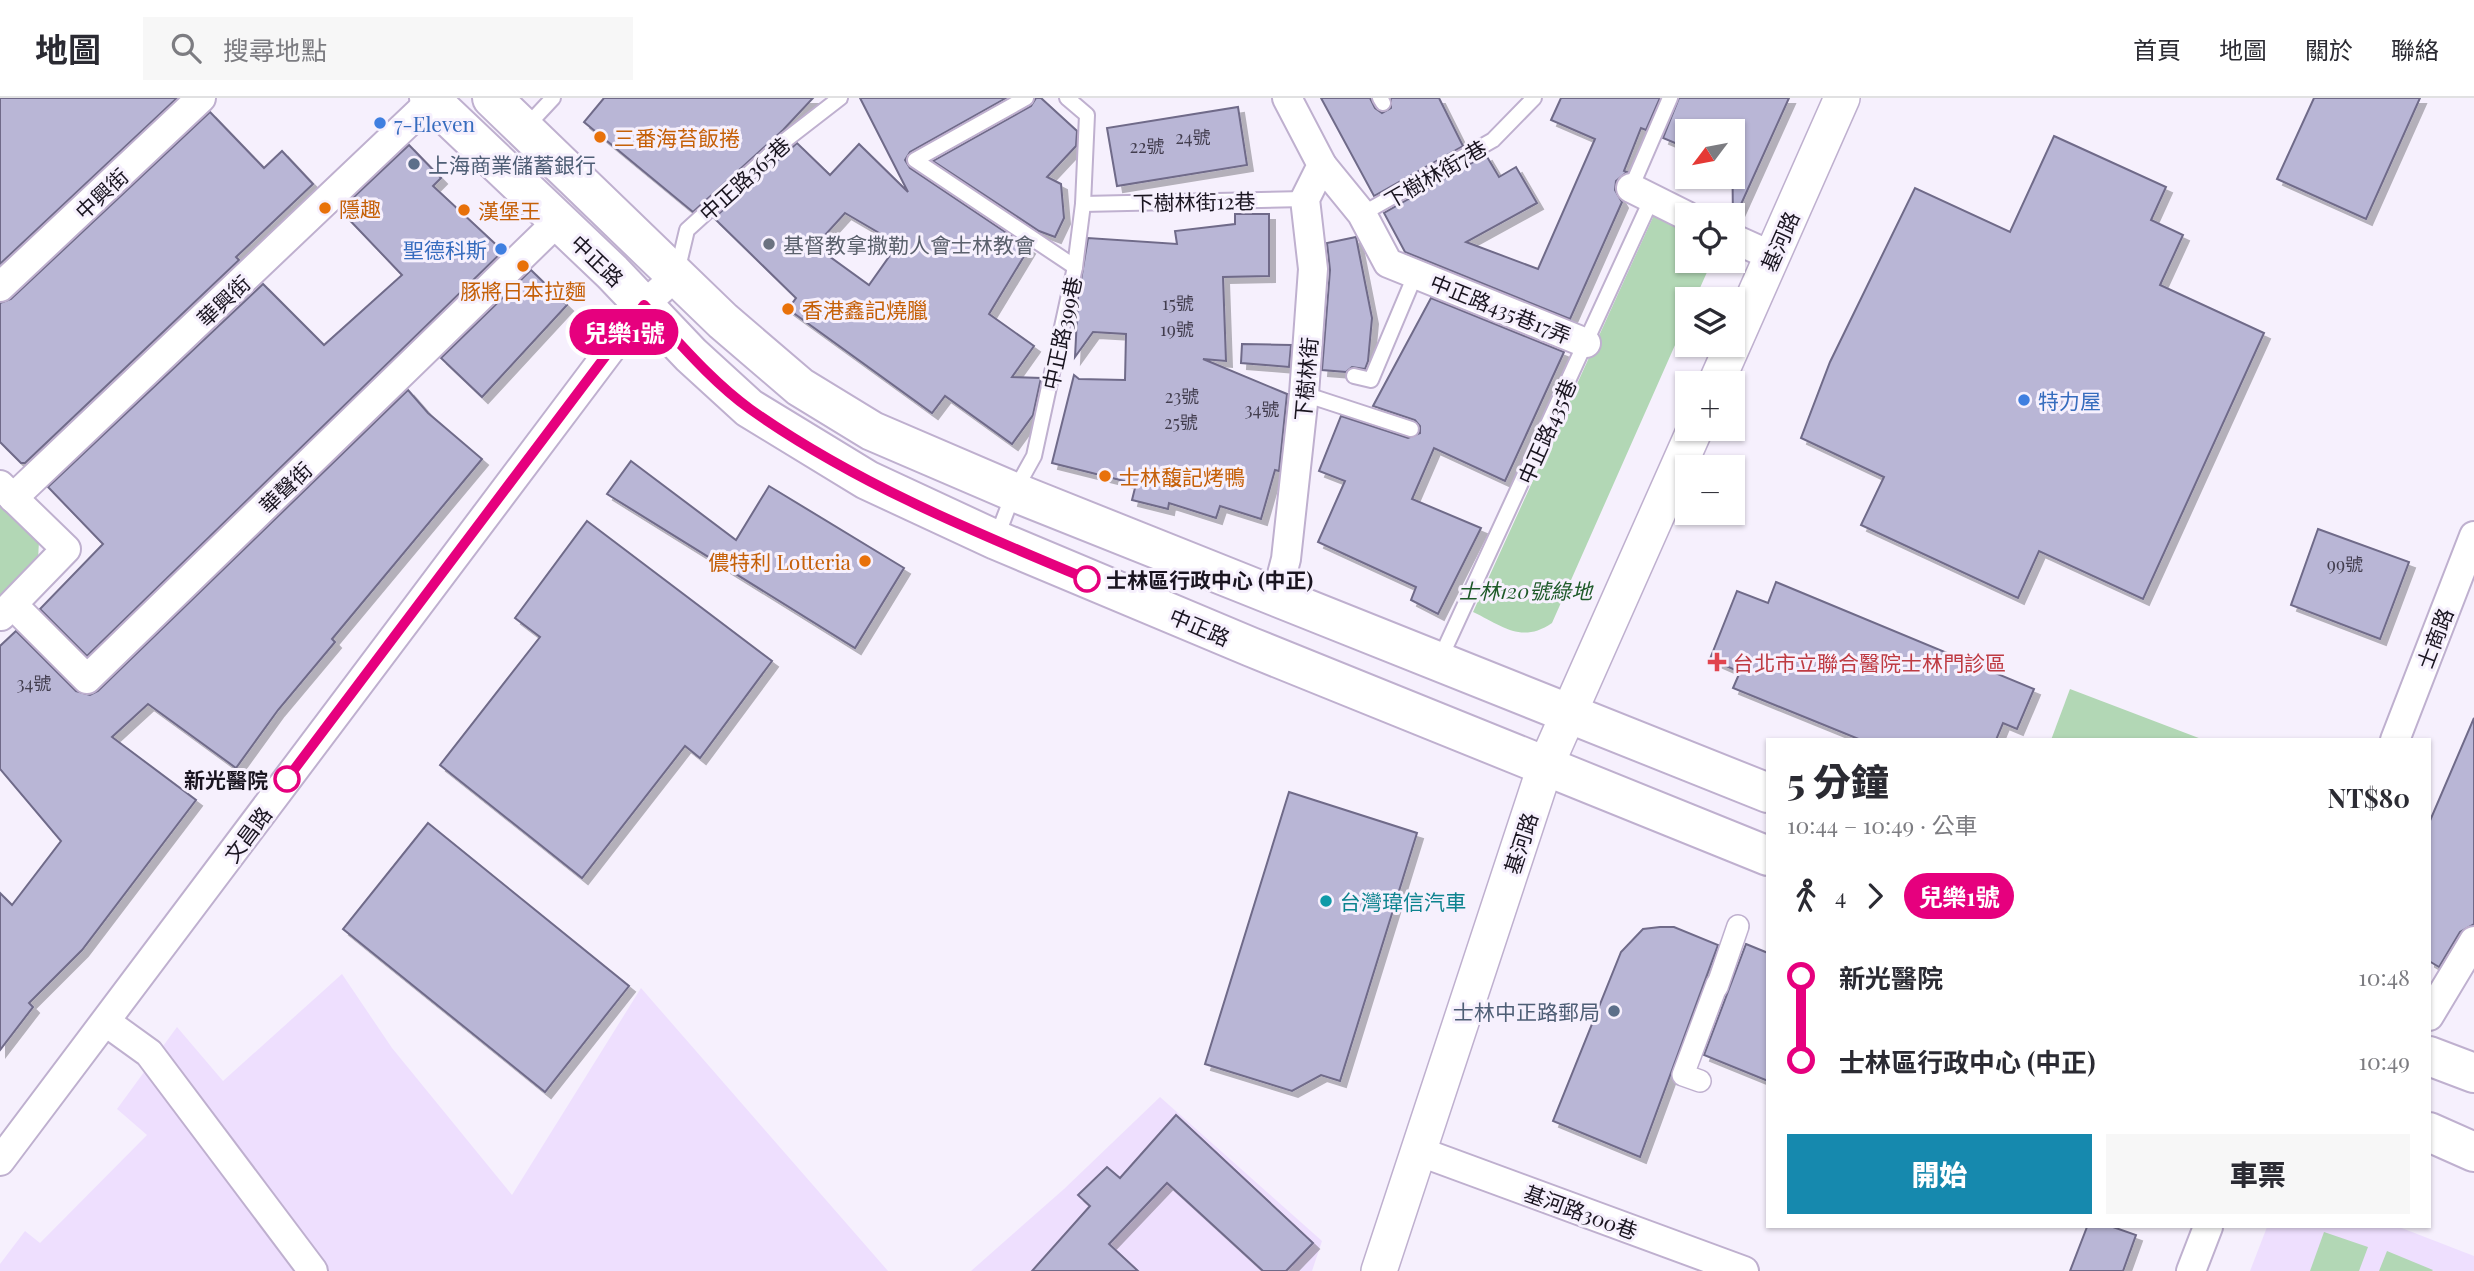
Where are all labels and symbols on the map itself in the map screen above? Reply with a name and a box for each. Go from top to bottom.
place label: 7-Eleven [394,109,476,137]
marker: 7-Eleven [372,115,388,131]
north arrow [1675,119,1745,189]
place label: 三番海苔飯捲 [614,123,740,151]
house number: 24號 [1175,125,1211,149]
marker: 三番海苔飯捲 [592,129,608,145]
street label: 中正路365巷 [693,130,795,226]
street label: 下樹林街7巷 [1379,132,1491,214]
house number: 22號 [1129,134,1165,158]
place label: 上海商業儲蓄銀行 [428,150,596,178]
marker: 上海商業儲蓄銀行 [406,156,422,172]
street label: 中興街 [68,161,134,225]
street label: 下樹林街12巷 [1132,186,1256,216]
place label: 隱趣 [339,194,381,222]
place label: 漢堡王 [478,196,541,224]
marker: 隱趣 [317,200,333,216]
marker: 漢堡王 [456,202,472,218]
street label: 基河路 [1753,207,1805,275]
street label: 中正路 [566,228,630,292]
place label: 基督教拿撒勒人會士林教會 [783,230,1035,258]
place label: 聖德科斯 [403,235,487,263]
marker: 基督教拿撒勒人會士林教會 [761,236,777,252]
marker: 聖德科斯 [493,241,509,257]
marker: 豚將日本拉麵 [515,258,531,274]
street label: 中正路435巷17弄 [1426,267,1576,349]
street label: 華興街 [190,268,256,332]
street label: 中正路399巷 [1035,274,1087,392]
place label: 豚將日本拉麵 [460,276,586,304]
house number: 15號 [1162,291,1194,315]
place label: 香港鑫記燒臘 [802,295,928,323]
marker: 香港鑫記燒臘 [780,301,796,317]
line badge: 兒樂1號 [575,309,673,355]
house number: 19號 [1160,317,1194,341]
street label: 下樹林街 [1287,336,1323,422]
street label: 中正路435巷 [1510,374,1582,488]
house number: 23號 [1165,384,1199,408]
place label: 特力屋 [2038,386,2101,414]
marker: 特力屋 [2016,392,2032,408]
house number: 34號 [1244,397,1280,421]
house number: 25號 [1164,410,1198,434]
street label: 華聲街 [253,455,317,519]
place label: 士林馥記烤鴨 [1119,462,1245,490]
marker: 士林馥記烤鴨 [1097,468,1113,484]
place label: 儂特利 Lotteria [708,547,852,575]
house number: 99號 [2327,552,2363,576]
marker: 儂特利 Lotteria [857,553,873,569]
place label: 士林區行政中心 (中正) [1106,565,1313,593]
marker: 士林區行政中心 (中正) [1074,566,1100,592]
park label: 士林120號綠地 [1458,576,1594,604]
street label: 中正路 [1166,601,1234,651]
street label: 士商路 [2410,604,2458,672]
place label: 台北市立聯合醫院士林門診區 [1733,648,2006,676]
marker: 台北市立聯合醫院士林門診區 [1707,652,1727,672]
house number: 34號 [16,671,52,695]
place label: 新光醫院 [184,765,268,793]
marker: 新光醫院 [274,766,300,792]
street label: 文昌路 [217,800,277,868]
street label: 基河路 [1497,809,1543,877]
place label: 台灣瑋信汽車 [1340,887,1466,915]
marker: 台灣瑋信汽車 [1318,893,1334,909]
place label: 士林中正路郵局 [1453,997,1600,1025]
marker: 士林中正路郵局 [1606,1003,1622,1019]
street label: 基河路300巷 [1520,1178,1642,1244]

